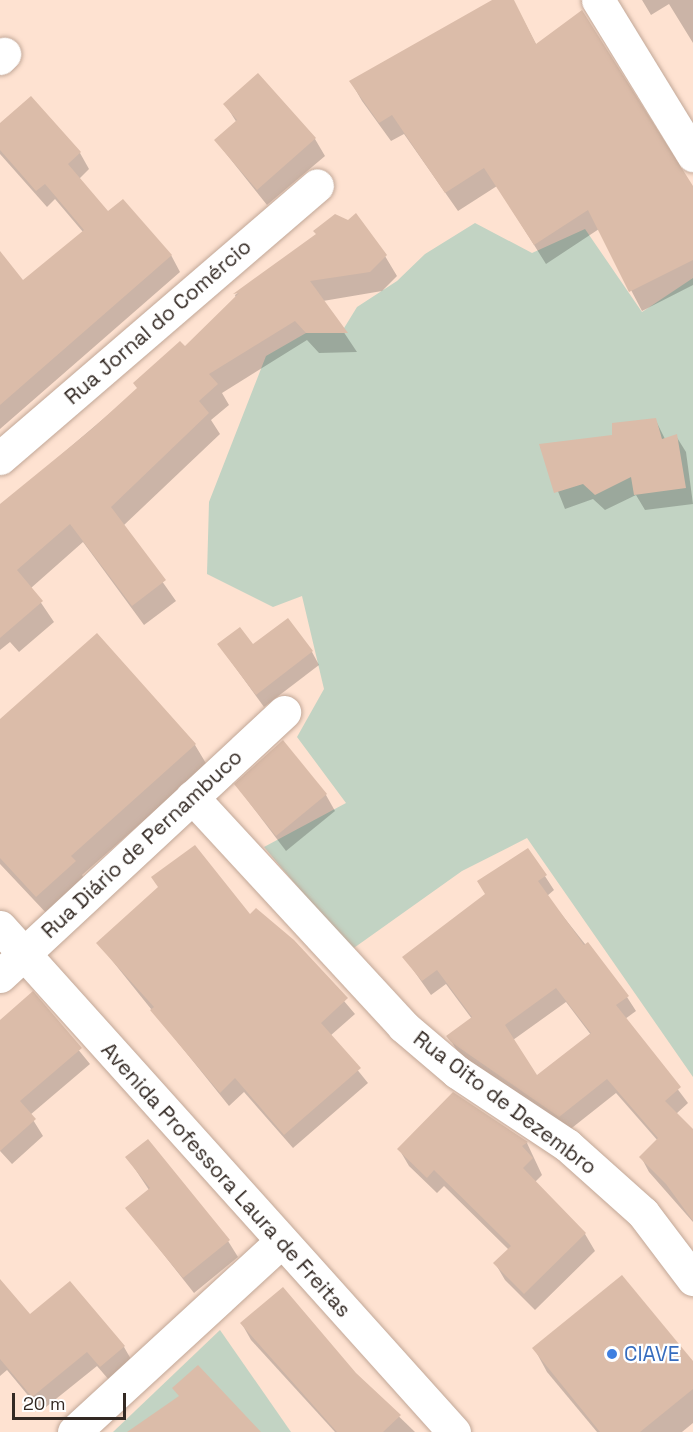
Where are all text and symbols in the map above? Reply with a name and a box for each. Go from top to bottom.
street label: Rua Jornal do Comércio [60,234,256,410]
street label: Rua Diário de Pernambuco [36,744,248,944]
street label: Rua Oito de Dezembro [408,1026,602,1180]
street label: Avenida Professora Laura de Freitas [96,1037,356,1323]
place label: CIAVE [624,1341,680,1367]
marker: CIAVE [605,1347,619,1361]
scale bar [15,1381,129,1419]
text: 20 m [23,1392,66,1415]

